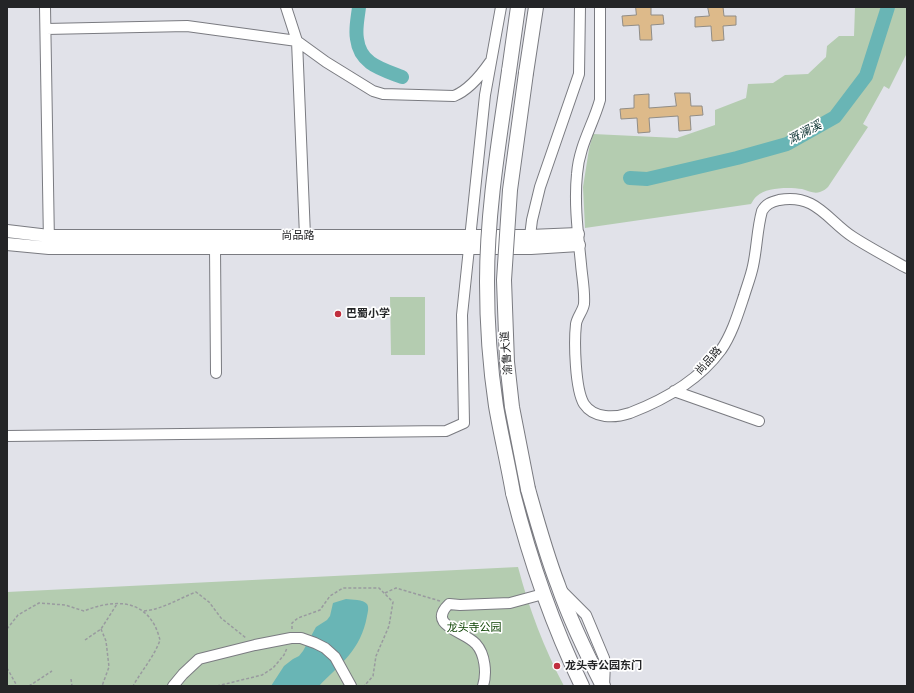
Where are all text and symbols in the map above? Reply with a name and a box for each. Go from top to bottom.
water label: 溉澜溪 [786,118,824,148]
street label: 尚品路 [282,229,314,243]
place label: 巴蜀小学 [346,307,390,321]
marker: 巴蜀小学 [333,309,343,319]
street label: 渝鲁大道 [499,331,515,375]
street label: 尚品路 [693,344,725,378]
park label: 龙头寺公园 [447,621,501,635]
place label: 龙头寺公园东门 [565,659,642,673]
marker: 龙头寺公园东门 [552,661,562,671]

